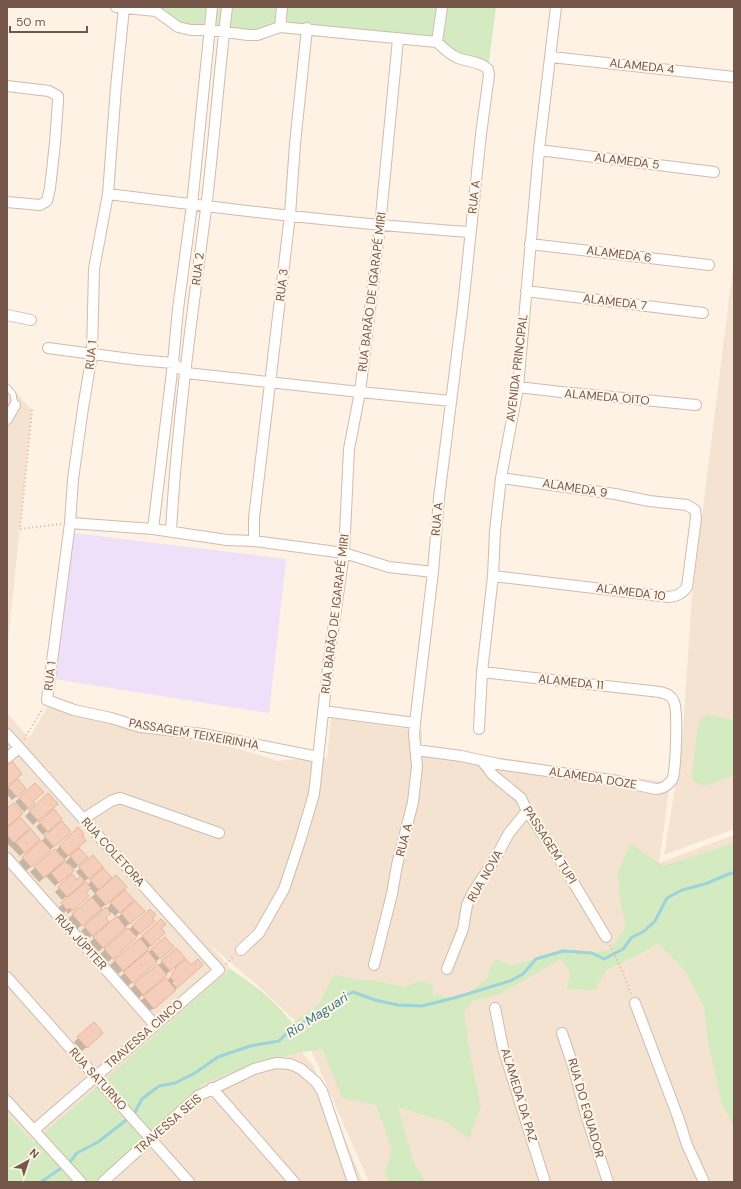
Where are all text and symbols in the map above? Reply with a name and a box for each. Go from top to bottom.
scale bar [10,8,87,34]
text: 50 m [16,14,45,30]
street label: ALAMEDA 4 [609,55,675,77]
street label: ALAMEDA 5 [594,149,660,173]
street label: RUA A [464,179,484,215]
street label: RUA BARÃO DE IGARAPÉ MIRI [354,211,390,373]
street label: ALAMEDA 6 [586,242,652,266]
street label: RUA 2 [188,252,208,286]
street label: RUA 3 [272,268,292,302]
street label: ALAMEDA 7 [582,290,648,314]
street label: AVENIDA PRINCIPAL [502,313,532,423]
street label: RUA 1 [81,339,101,371]
street label: ALAMEDA OITO [564,385,650,409]
street label: ALAMEDA 9 [541,475,609,501]
street label: RUA A [428,501,446,537]
street label: RUA BARÃO DE IGARAPÉ MIRI [317,533,353,695]
street label: ALAMEDA 10 [595,580,667,604]
street label: RUA 1 [40,660,60,692]
street label: ALAMEDA 11 [538,671,604,693]
street label: PASSAGEM TEIXEIRINHA [128,715,260,753]
street label: ALAMEDA DOZE [548,763,638,793]
street label: PASSAGEM TUPI [520,803,580,887]
street label: RUA COLETORA [78,814,148,890]
street label: RUA A [392,822,416,858]
street label: RUA NOVA [464,847,506,905]
street label: RUA JÚPITER [52,911,110,973]
water label: Rio Maguari [283,988,352,1041]
street label: TRAVESSA CINCO [102,996,186,1072]
street label: RUA SATURNO [66,1044,130,1114]
street label: ALAMEDA DA PAZ [497,1046,541,1144]
street label: RUA DO EQUADOR [564,1056,608,1160]
street label: TRAVESSA SEIS [131,1090,205,1158]
north arrow [8,1141,48,1181]
text: N [27,1145,42,1161]

